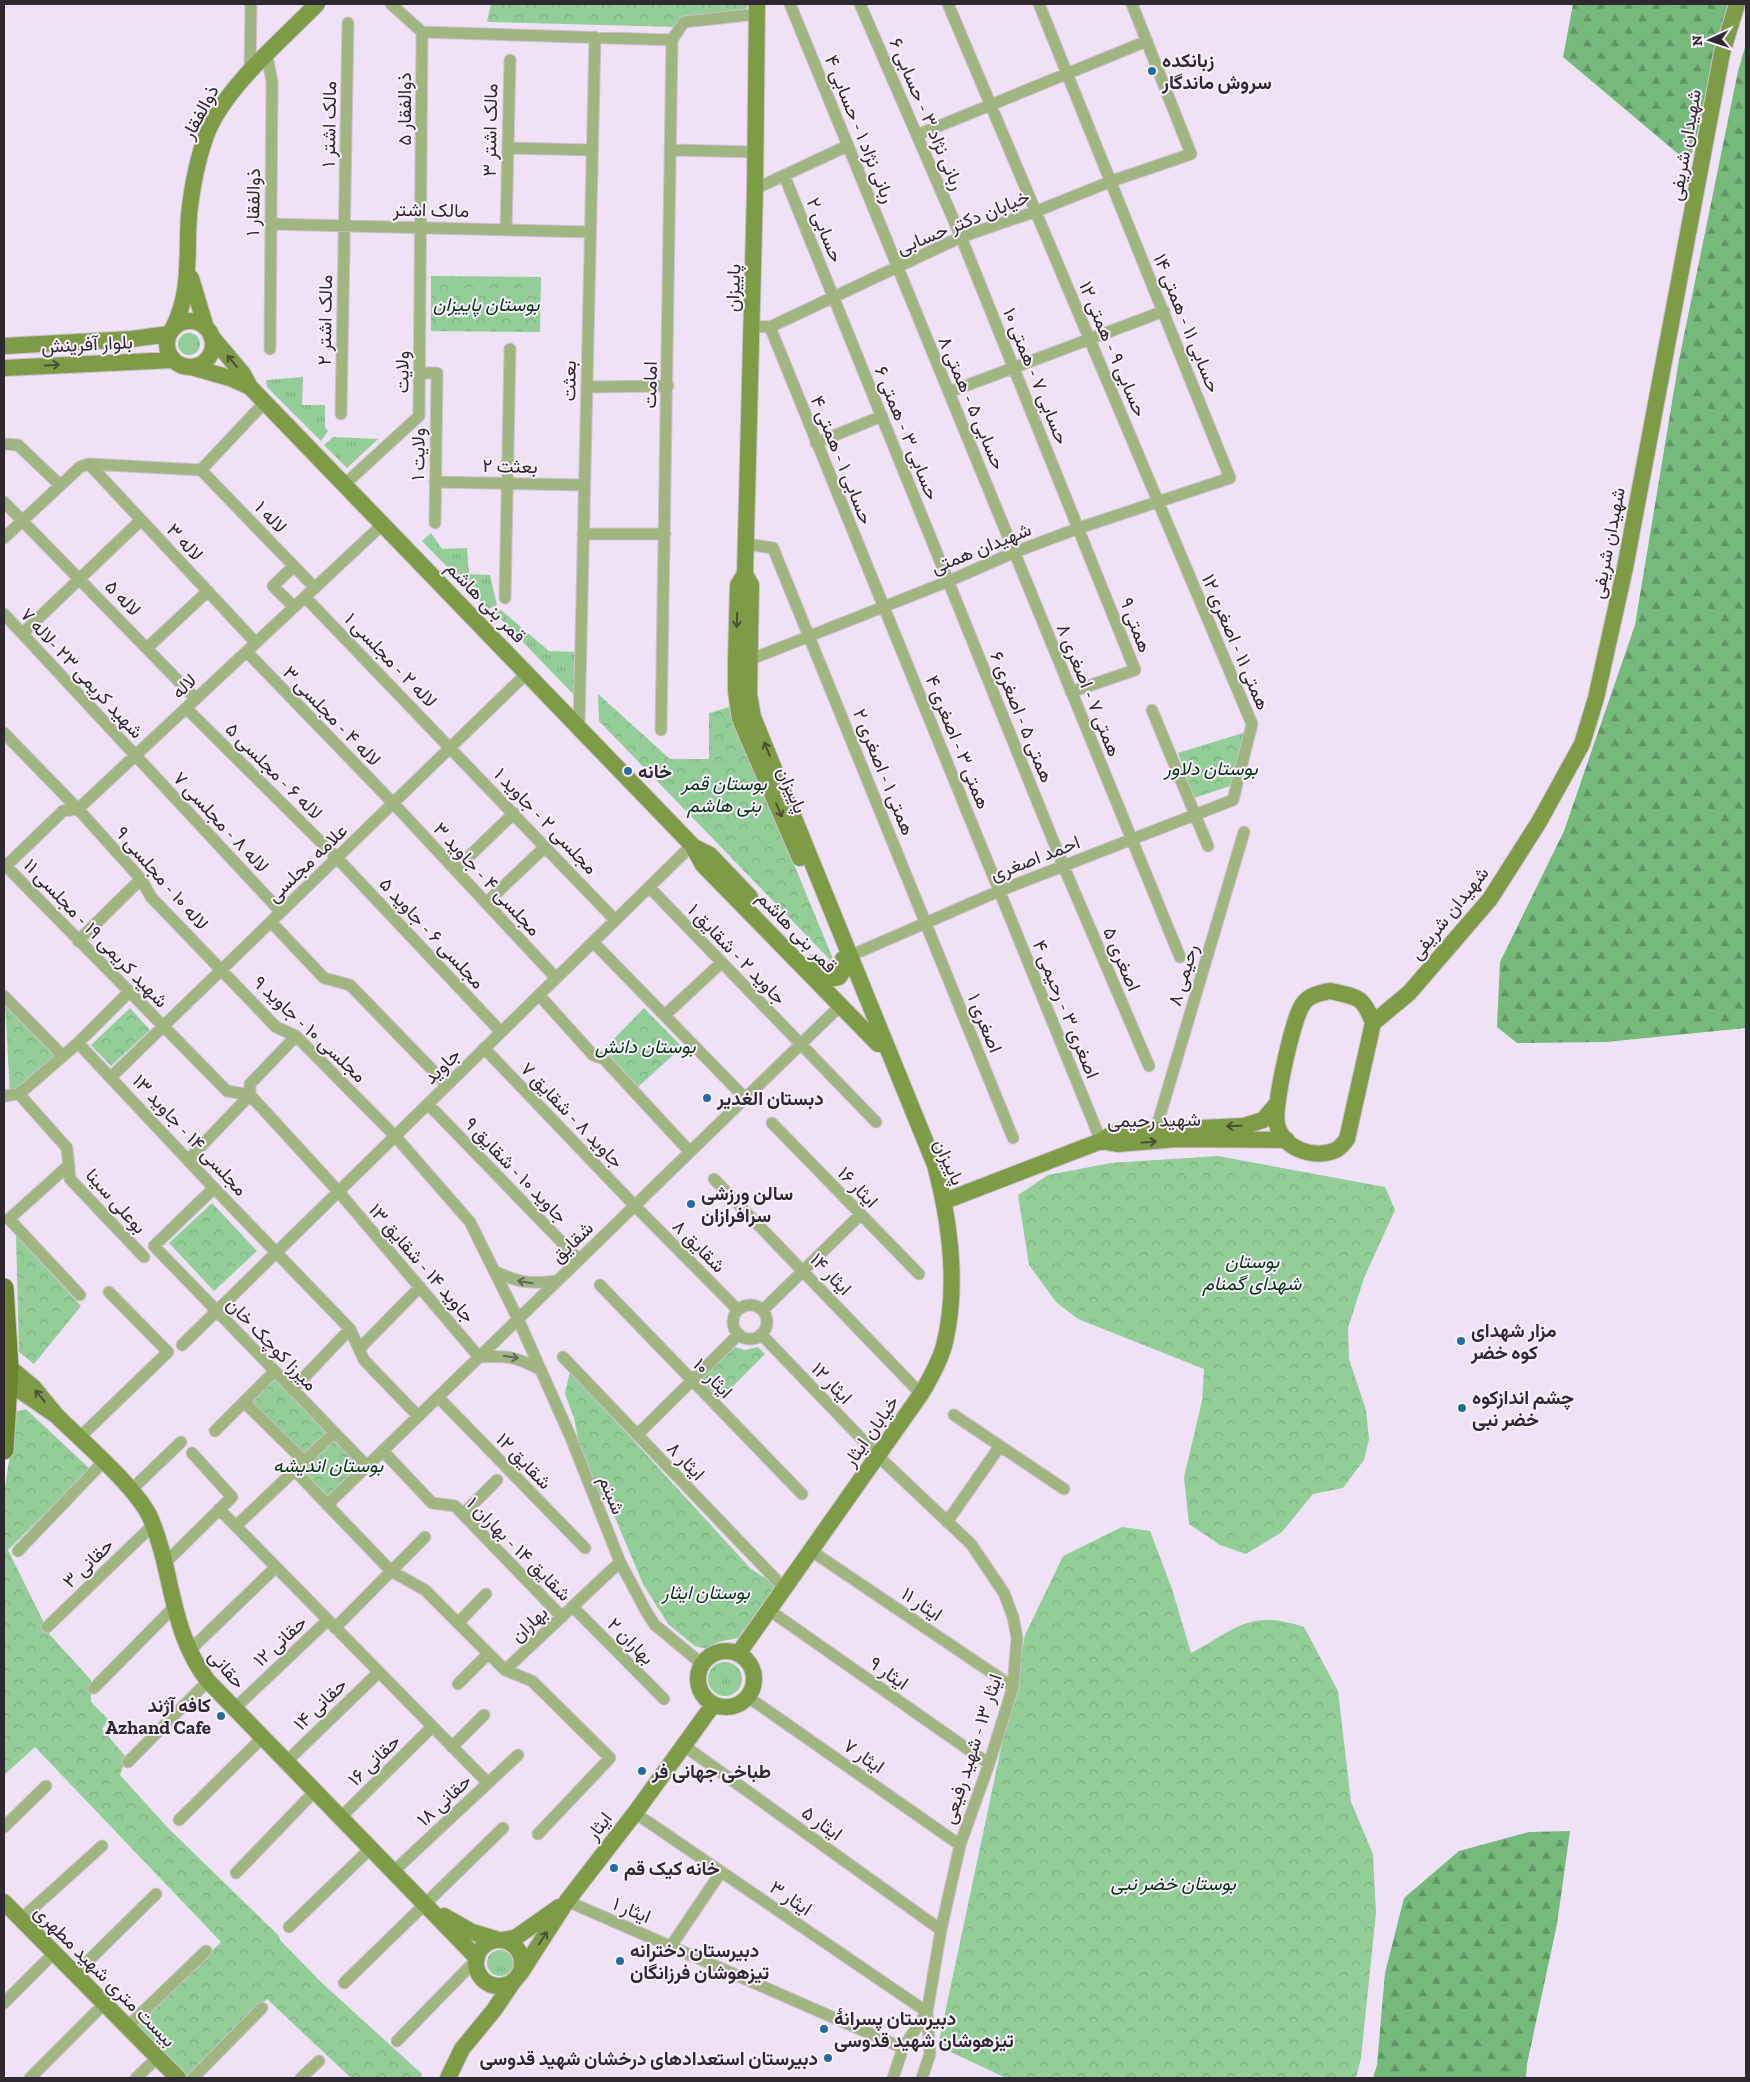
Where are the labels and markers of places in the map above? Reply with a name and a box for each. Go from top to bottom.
place label: زبانکده سروش ماندگار [1161,49,1272,95]
marker: زبانکده سروش ماندگار [1146,65,1158,77]
place label: خانه [638,760,672,783]
marker: خانه [622,765,634,777]
place label: دبستان الغدیر [716,1087,824,1111]
marker: دبستان الغدیر [701,1092,713,1104]
place label: سالن ورزشی سرافرازان [701,1182,793,1228]
marker: سالن ورزشی سرافرازان [685,1198,697,1210]
place label: مزار شهدای کوه خضر [1470,1319,1556,1365]
marker: مزار شهدای کوه خضر [1455,1335,1467,1347]
place label: چشم اندازکوه خضر نبی [1472,1386,1574,1432]
marker: چشم اندازکوه خضر نبی [1456,1402,1468,1414]
place label: کافه آژند Azhand Cafe [105,1694,211,1739]
marker: کافه آژند Azhand Cafe [215,1710,227,1722]
place label: طباخی جهانی فر [651,1760,771,1784]
marker: طباخی جهانی فر [636,1765,648,1777]
place label: خانه کیک قم [624,1857,720,1881]
marker: خانه کیک قم [608,1862,620,1874]
place label: دبیرستان دخترانه تیزهوشان فرزانگان [630,1939,769,1985]
marker: دبیرستان دخترانه تیزهوشان فرزانگان [614,1955,626,1967]
place label: دبیرستان پسرانهٔ تیزهوشان شهید قدوسی [834,2007,1014,2053]
marker: دبیرستان پسرانهٔ تیزهوشان شهید قدوسی [818,2023,830,2035]
place label: دبیرستان استعدادهای درخشان شهید قدوسی [479,2047,818,2071]
marker: دبیرستان استعدادهای درخشان شهید قدوسی [822,2052,834,2064]

